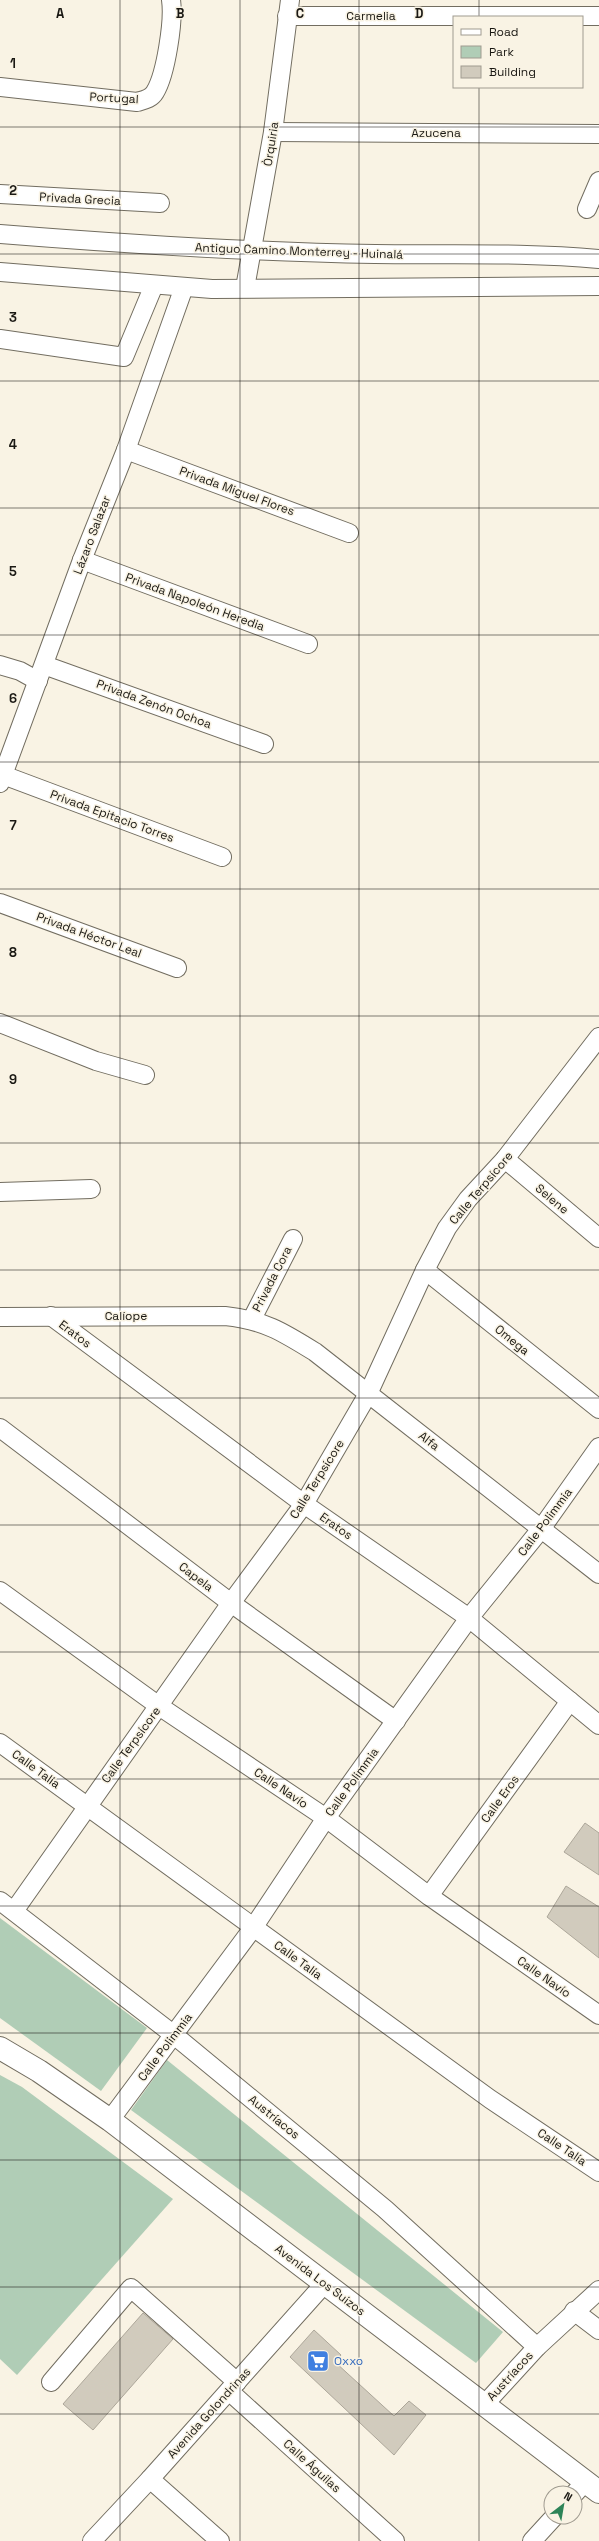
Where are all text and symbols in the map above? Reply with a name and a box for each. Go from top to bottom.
text: A [56,5,65,22]
text: B [176,5,185,22]
text: C [296,5,304,22]
text: D [415,5,424,22]
street label: Carmelia [346,8,396,24]
legend [453,16,583,88]
text: Road [489,24,518,40]
text: Park [489,44,514,60]
text: 1 [10,55,16,72]
text: Building [489,64,536,80]
street label: Portugal [89,89,139,107]
street label: Òrquiria [260,121,282,167]
street label: Azucena [411,125,461,141]
text: 2 [9,182,17,199]
street label: Privada Grecia [39,189,121,209]
street label: Antiguo Camino Monterrey - Huinalá [195,239,403,263]
text: 3 [9,309,17,326]
text: 4 [9,436,17,453]
street label: Privada Miguel Flores [177,463,297,519]
street label: Lázaro Salazar [70,493,115,577]
text: 5 [9,563,17,580]
street label: Privada Napoleón Heredia [123,569,267,635]
street label: Privada Zenón Ochoa [94,676,214,732]
text: 6 [9,690,17,707]
street label: Privada Epitacio Torres [48,786,176,846]
text: 7 [9,817,17,834]
street label: Privada Héctor Leal [34,908,144,962]
text: 8 [9,944,17,961]
text: 9 [9,1071,17,1088]
street label: Calle Terpsícore [446,1148,516,1228]
street label: Selene [532,1180,572,1218]
street label: Privada Cora [249,1243,295,1315]
street label: Calíope [105,1308,147,1324]
street label: Eratos [56,1317,94,1351]
street label: Omega [491,1321,533,1359]
street label: Alfa [415,1428,443,1454]
street label: Calle Terpsícore [286,1436,348,1522]
street label: Calle Polimmia [514,1485,576,1559]
street label: Eratos [316,1509,356,1543]
street label: Capela [175,1559,217,1595]
street label: Calle Terpsícore [98,1704,164,1786]
street label: Calle Polimmia [322,1744,382,1820]
street label: Calle Talía [9,1746,63,1792]
street label: Calle Navío [251,1764,311,1812]
street label: Calle Eros [477,1772,523,1826]
street label: Calle Talía [271,1937,325,1983]
street label: Calle Navío [514,1953,574,2001]
street label: Calle Polimmia [134,2010,196,2084]
street label: Austríacos [245,2091,303,2143]
street label: Calle Talía [534,2125,590,2169]
street label: Avenida Los Suizos [271,2241,369,2319]
supermarket icon: Oxxo [305,2348,331,2374]
street label: Austríacos [483,2348,537,2404]
place label: Oxxo [334,2353,363,2369]
street label: Avenida Golondrinas [164,2364,254,2462]
street label: Calle Águilas [280,2436,344,2496]
north arrow [543,2485,583,2525]
text: N [561,2489,575,2504]

